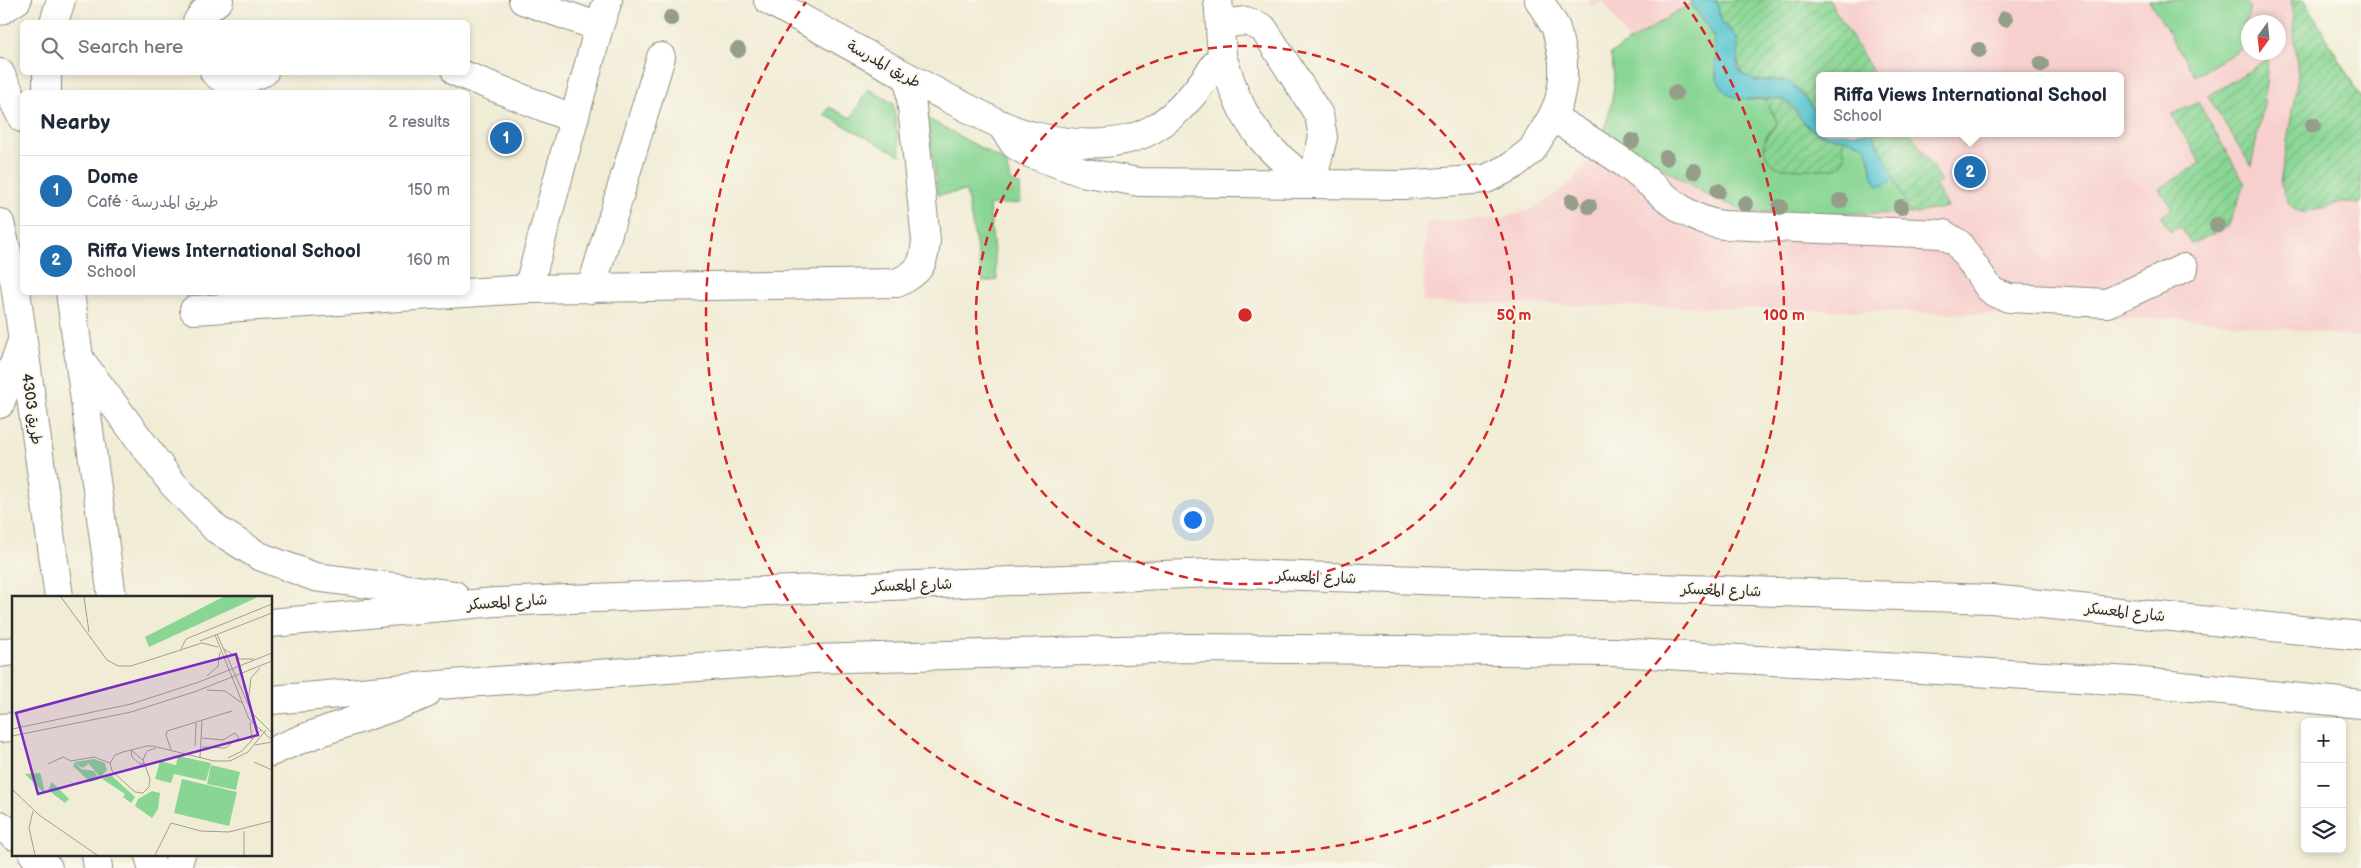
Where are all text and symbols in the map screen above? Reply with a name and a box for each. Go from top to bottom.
north arrow [2241,15,2286,60]
search box [20,20,470,75]
icon: search [38,34,66,62]
text: Search here [78,36,183,59]
street label: طريق المدرسة [844,36,924,92]
popup [1816,72,2124,137]
text: Riffa Views International School [1833,84,2107,107]
text: School [1833,107,1882,126]
text: Nearby [40,110,110,135]
text: 2 results [388,113,450,132]
pin: 1 [490,119,522,157]
pin: 2 [1954,153,1986,191]
text: Dome [87,166,138,189]
text: 1 [53,181,59,200]
text: 150 m [408,181,450,200]
text: Café · طريق المدرسة [87,193,218,212]
text: Riffa Views International School [87,240,361,263]
text: 2 [51,251,61,270]
text: 160 m [407,251,450,270]
text: School [87,263,136,282]
centre of rings [1236,306,1254,324]
text: 50 m [1497,306,1532,325]
text: 100 m [1763,306,1805,325]
street label: طريق 4303 [17,372,46,446]
your location [1180,507,1206,533]
street label: شارع المعسكر [1273,567,1357,588]
street label: شارع المعسكر [870,575,953,596]
street label: شارع المعسكر [1678,580,1762,601]
street label: شارع المعسكر [464,590,548,615]
inset map [12,596,272,856]
street label: شارع المعسكر [2082,599,2166,626]
map controls [2301,718,2346,853]
button: + [2301,718,2346,763]
button: − [2301,763,2346,808]
button: layers [2301,808,2346,853]

